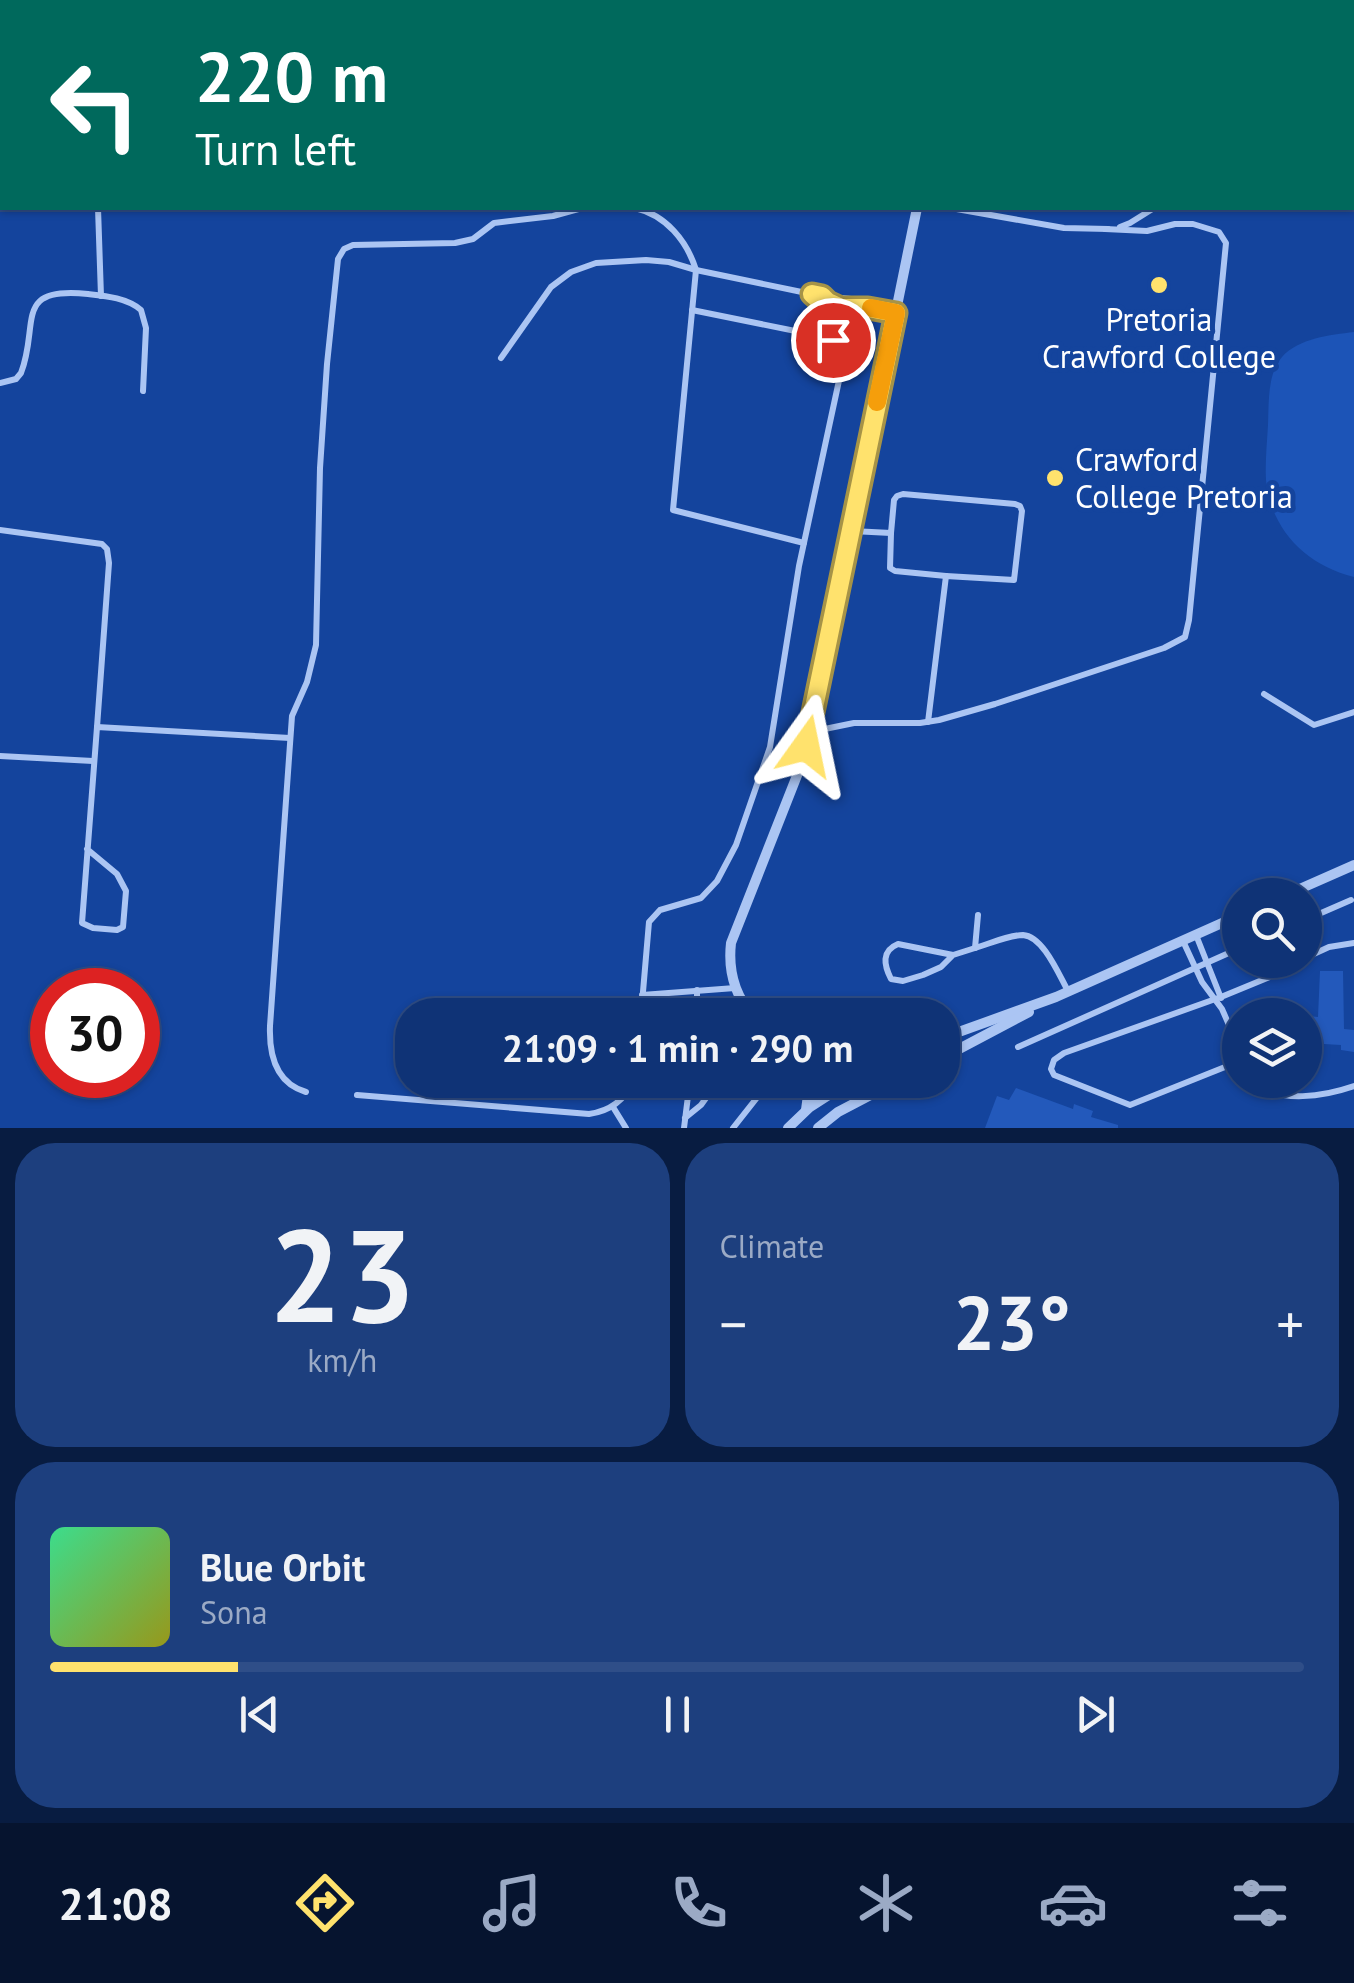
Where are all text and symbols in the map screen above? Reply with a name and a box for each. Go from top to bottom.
text: 220 m [195,31,388,121]
icon: left [30,40,160,170]
text: Turn left [195,119,356,177]
marker: Pretoria Crawford College [1148,274,1170,296]
pin [791,298,876,383]
place label: Pretoria Crawford College [1042,298,1276,377]
icon: arrive [806,313,861,368]
place label: Crawford College Pretoria [1075,438,1293,517]
marker: Crawford College Pretoria [1044,467,1066,489]
position arrow [754,694,858,798]
map controls [1222,878,1322,1098]
button: search [1222,878,1322,978]
speed limit sign: 30 [30,968,160,1098]
button: layers [1222,998,1322,1098]
text: 21:09 · 1 min · 290 m [502,1023,853,1072]
text: 23 [269,1190,416,1358]
text: Climate [720,1225,824,1267]
text: 23° [953,1274,1071,1371]
text: − [720,1288,747,1359]
text: + [1276,1288,1304,1359]
text: km/h [307,1339,377,1381]
text: Blue Orbit [200,1542,365,1591]
text: Sona [200,1591,268,1633]
icon: previous [232,1687,287,1742]
icon: pause [650,1687,705,1742]
icon: next [1068,1687,1123,1742]
icon: directions [290,1868,360,1938]
icon: music [477,1868,547,1938]
icon: phone [664,1868,734,1938]
icon: climate [851,1868,921,1938]
icon: car [1038,1868,1108,1938]
icon: filters [1225,1868,1295,1938]
text: 21:08 [59,1874,173,1932]

